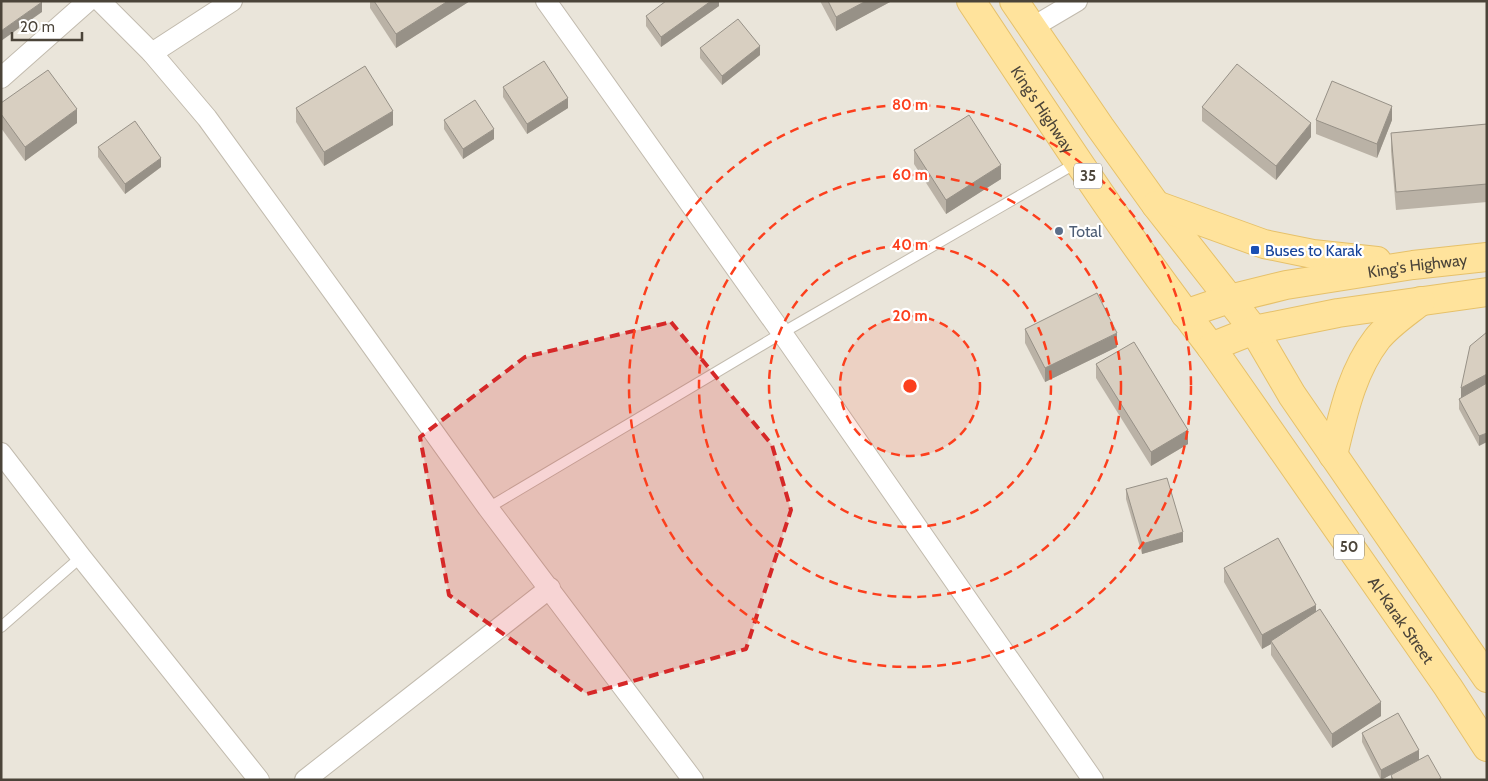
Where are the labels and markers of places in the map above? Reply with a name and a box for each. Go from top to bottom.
place label: Total [1069,222,1102,241]
marker: Total [1053,225,1065,237]
place label: Buses to Karak [1265,241,1363,260]
marker: Buses to Karak [1249,244,1261,256]
centre of rings [901,377,919,395]

